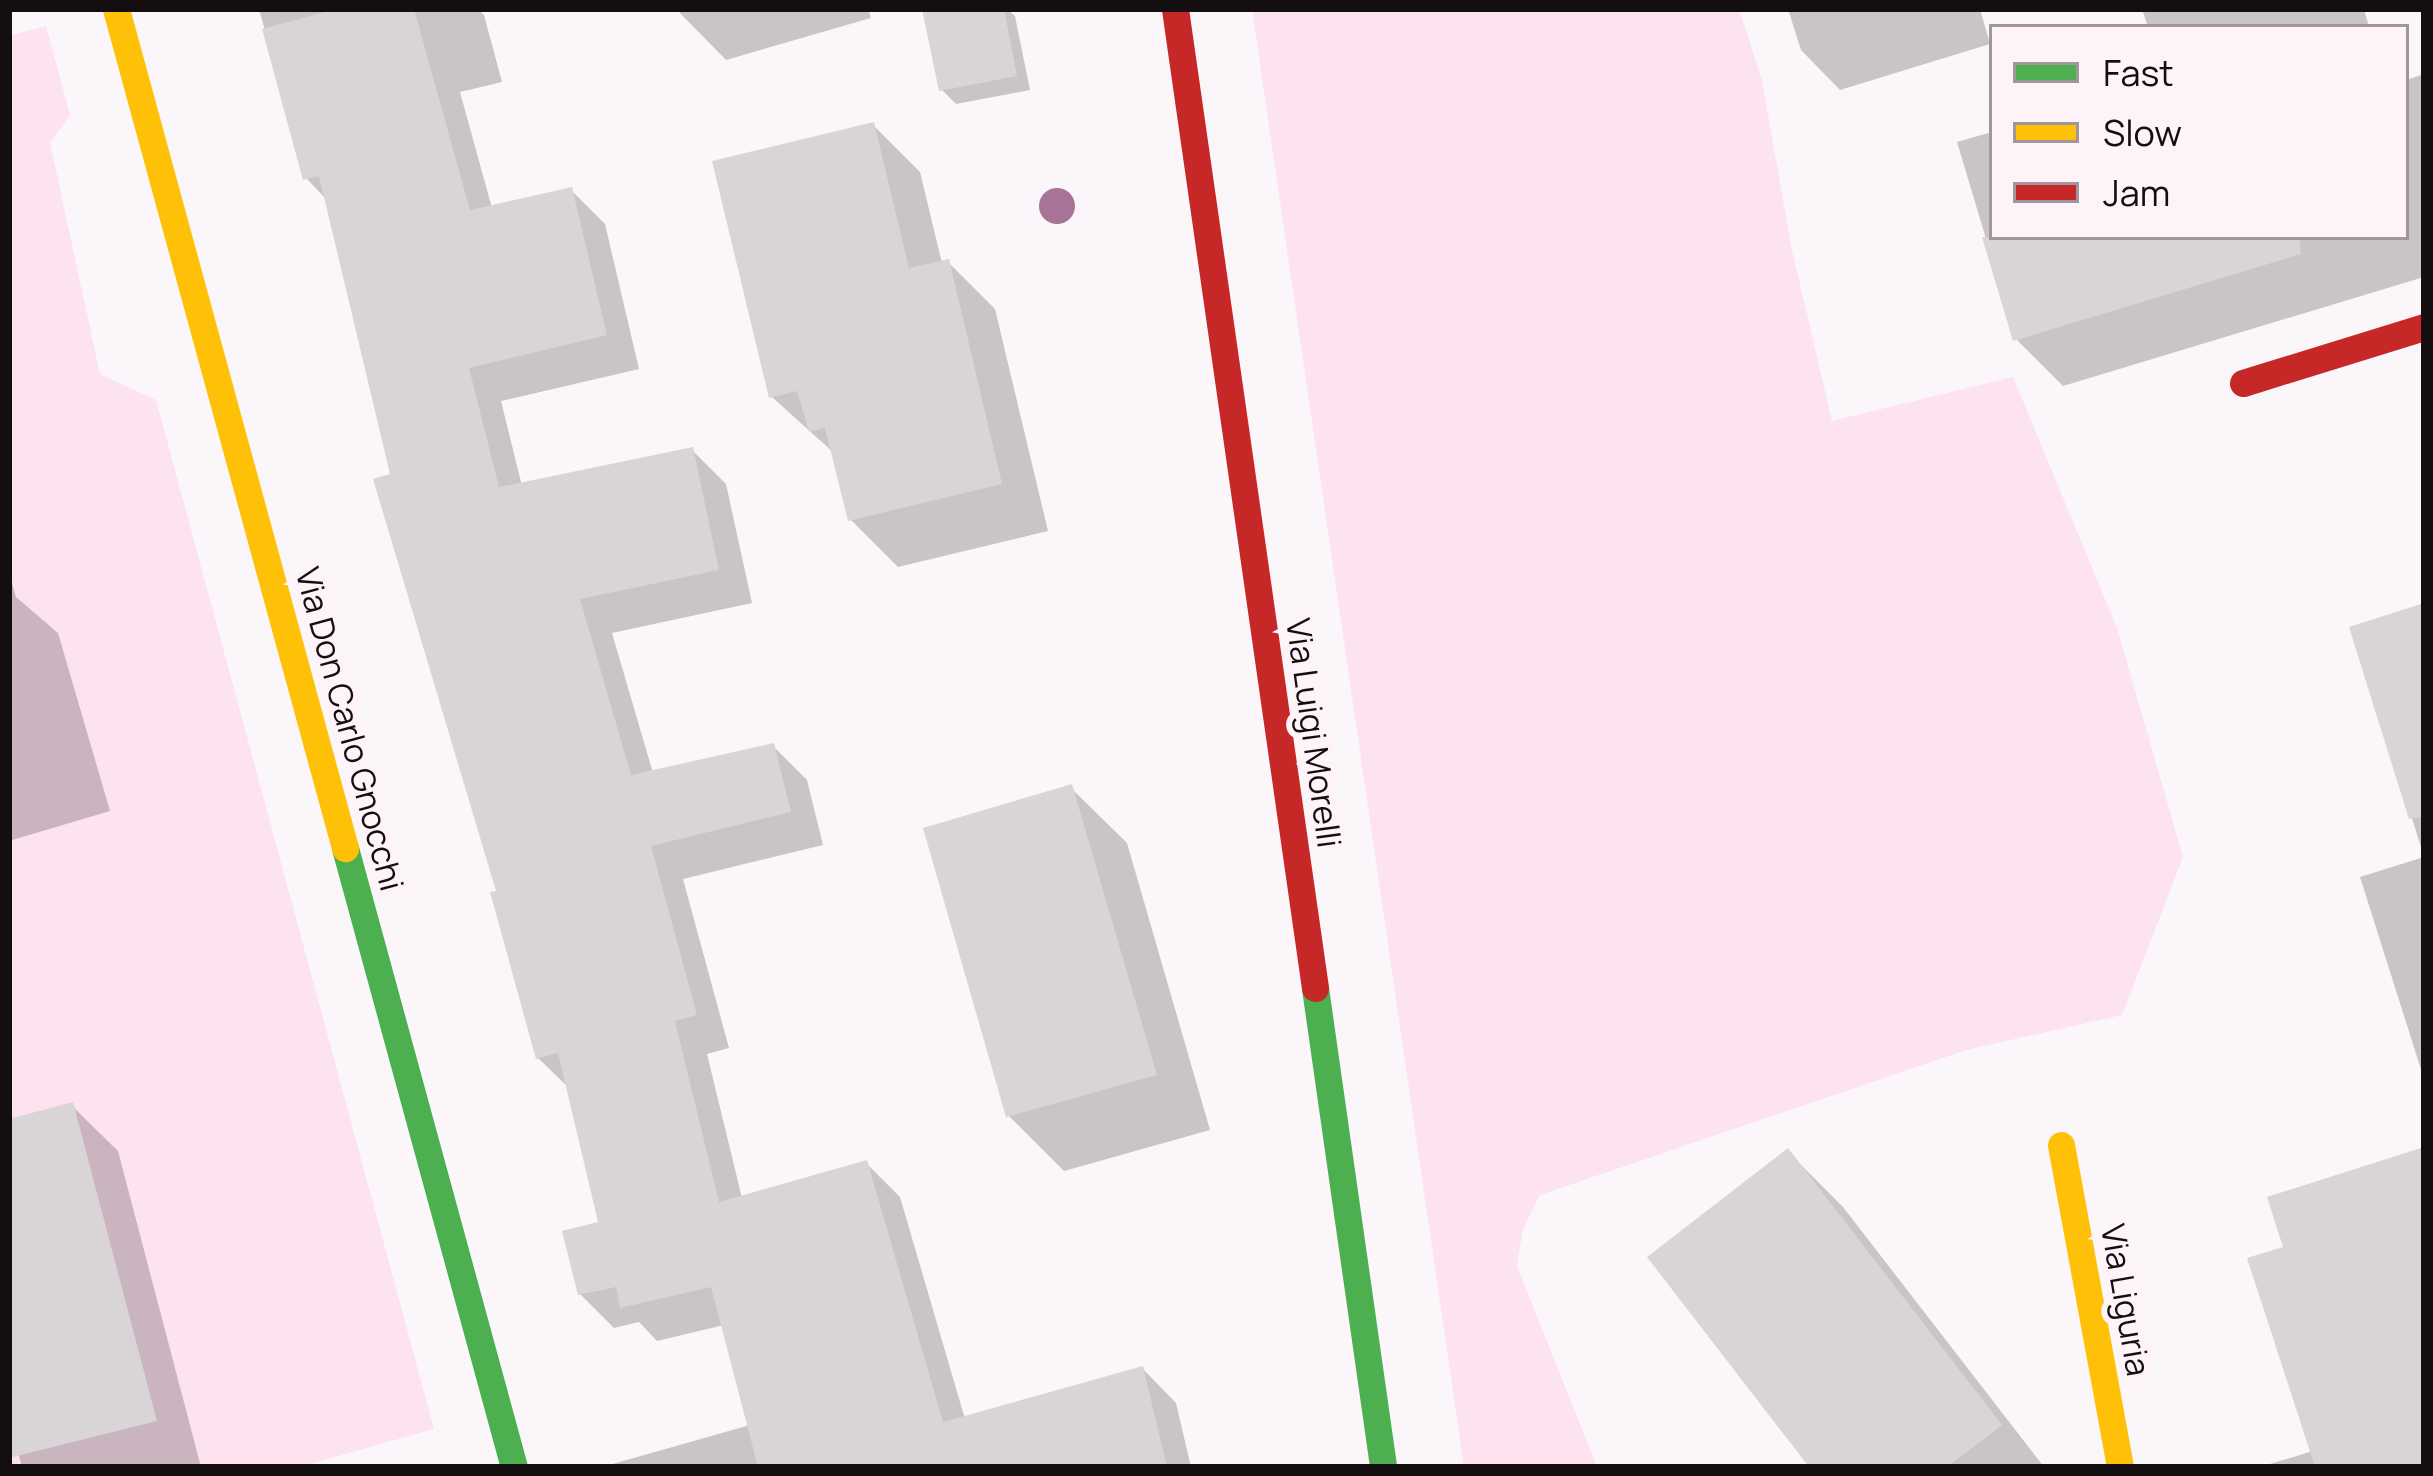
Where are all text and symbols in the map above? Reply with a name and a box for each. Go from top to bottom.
legend [1989,24,2409,240]
text: Fast [2103,48,2174,97]
text: Slow [2103,108,2182,157]
text: Jam [2103,168,2170,217]
street label: Via Don Carlo Gnocchi [288,563,412,895]
street label: Via Luigi Morelli [1278,616,1350,850]
street label: Via Liguria [2093,1221,2159,1379]

